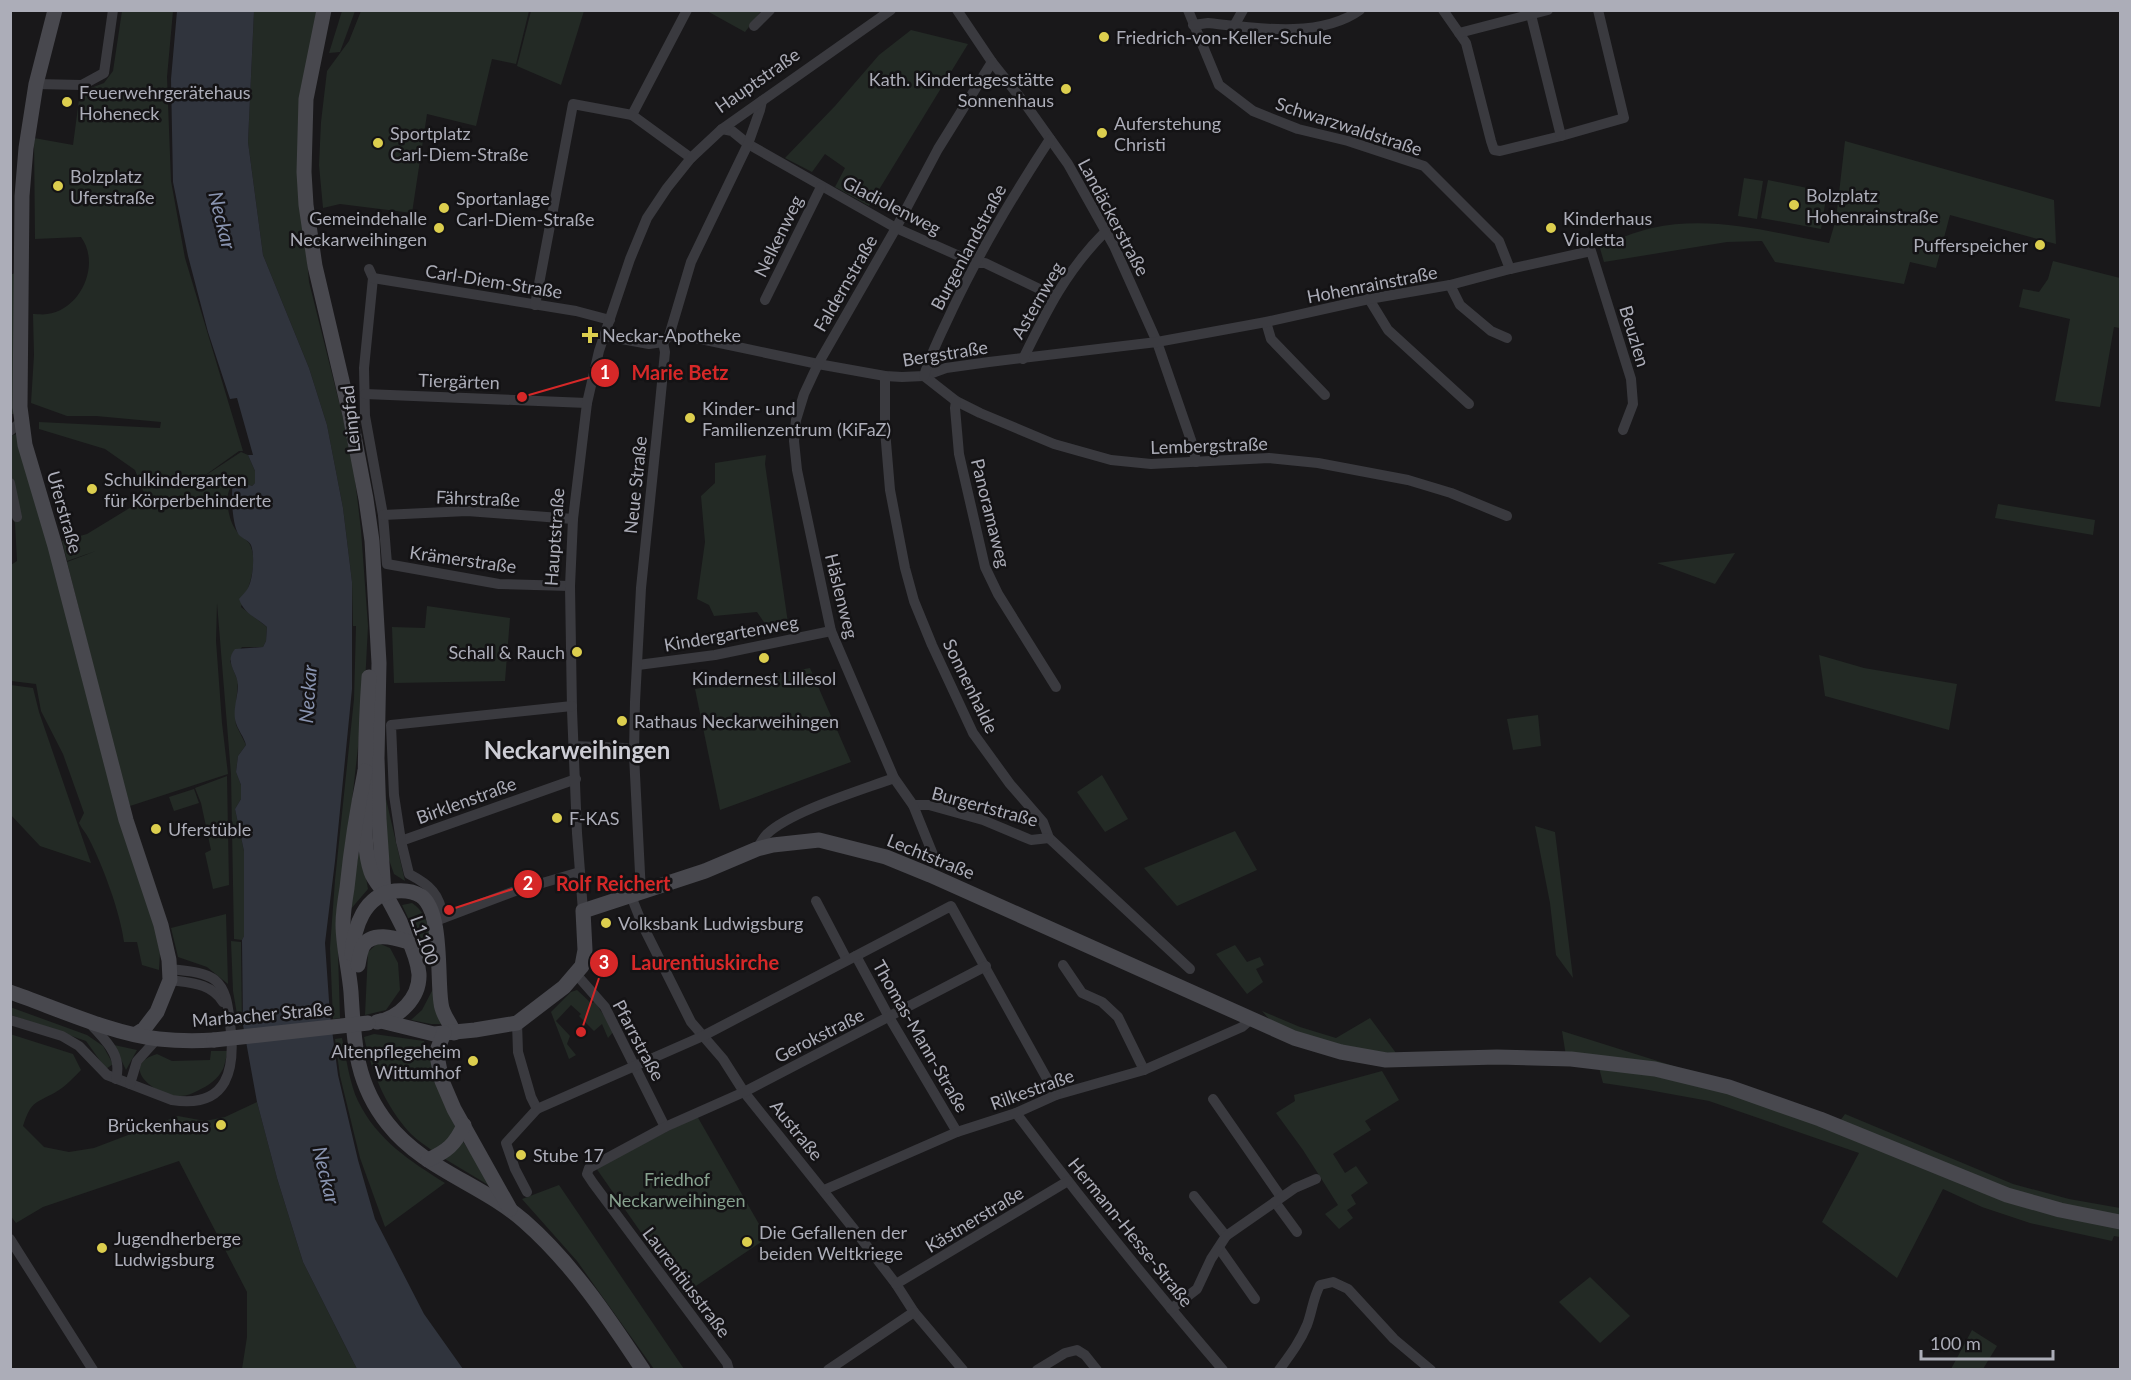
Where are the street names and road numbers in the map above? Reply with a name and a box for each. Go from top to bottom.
street label: Hauptstraße [710,43,804,117]
street label: Schwarzwaldstraße [1273,92,1425,160]
street label: Landäckerstraße [1074,154,1154,280]
street label: Gladiolenweg [839,171,945,239]
street label: Burgenlandstraße [926,180,1010,314]
street label: Nelkenweg [749,192,807,280]
street label: Faldernstraße [809,231,881,335]
street label: Asternweg [1006,258,1068,342]
street label: Carl-Diem-Straße [424,259,564,303]
street label: Hohenrainstraße [1305,261,1439,307]
street label: Beuzlen [1615,303,1655,369]
street label: Bergstraße [901,335,989,371]
street label: Tiergärten [418,369,500,393]
street label: Leinpfad [336,384,364,454]
street label: Lembergstraße [1150,432,1268,458]
street label: Neue Straße [619,435,651,535]
street label: Panoramaweg [967,456,1015,570]
street label: Uferstraße [43,468,87,556]
street label: Fährstraße [436,486,520,510]
street label: Hauptstraße [540,487,568,587]
street label: Krämerstraße [408,541,518,577]
street label: Häslenweg [821,551,863,641]
street label: Kindergartenweg [662,610,800,656]
street label: Sonnenhalde [939,635,1003,737]
street label: Birklenstraße [413,772,519,828]
street label: Burgertstraße [929,781,1041,831]
street label: Lechtstraße [884,828,978,884]
street label: L1100 [406,912,444,968]
street label: Thomas-Mann-Straße [868,956,974,1116]
street label: Pfarrstraße [608,996,670,1084]
street label: Marbacher Straße [191,997,333,1031]
street label: Gerokstraße [771,1003,867,1067]
street label: Rilkestraße [987,1064,1077,1114]
street label: Austraße [766,1095,828,1165]
street label: Hermann-Hesse-Straße [1064,1153,1198,1311]
street label: Kästnerstraße [921,1181,1027,1257]
street label: Laurentiusstraße [638,1223,736,1341]

